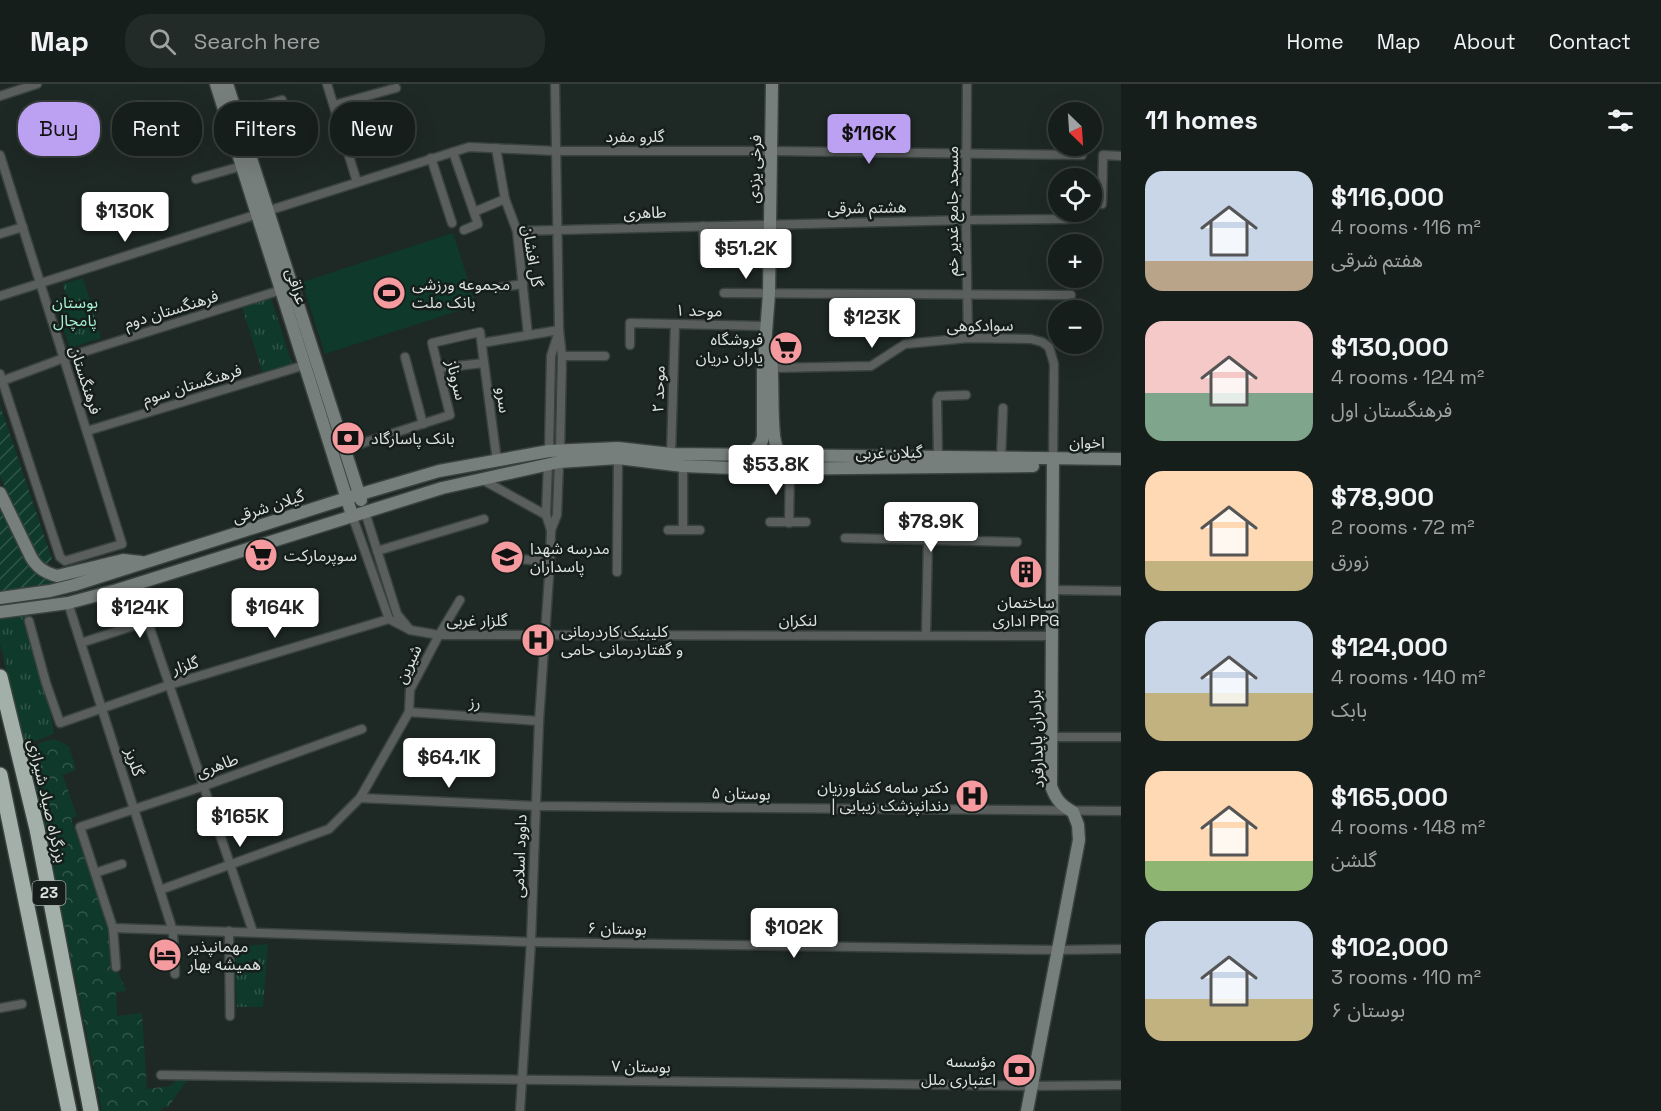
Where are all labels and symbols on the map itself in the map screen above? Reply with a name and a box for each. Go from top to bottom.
north arrow [1048,102,1102,156]
pin: $116K [827,114,911,165]
street label: گلرو مفرد [606,126,665,147]
street label: فرخی یزدی [743,134,766,204]
street label: مسجد جامع غدیر خم [942,146,965,276]
pin: $130K [83,192,167,243]
street label: هشتم شرقی [827,196,907,221]
street label: طاهری [623,202,667,223]
street label: گل افشان [517,224,548,289]
pin: $51.2K [697,229,795,280]
street label: عراقی [281,265,312,307]
place label: مجموعه ورزشی بانک ملت [412,274,510,313]
sports icon: مجموعه ورزشی بانک ملت [371,275,407,311]
street label: فرهنگستان دوم [121,285,221,336]
park label: بوستان پامچال [52,292,98,331]
pin: $123K [830,298,914,349]
street label: موحد ۱ [675,300,723,321]
street label: سوادکوهی [947,314,1014,337]
place label: فروشگاه یاران دریان [696,329,763,368]
supermarket icon: فروشگاه یاران دریان [768,330,804,366]
street label: فرهنگستان [65,343,106,417]
street label: سروناز [441,357,472,402]
street label: فرهنگستان سوم [140,359,245,411]
street label: موحد ۲ [647,365,670,413]
street label: سرو [491,386,516,414]
bank icon: بانک پاسارگاد [330,420,366,456]
place label: بانک پاسارگاد [371,428,455,449]
street label: اخوان [1069,432,1105,453]
street label: گیلان غربی [855,441,923,464]
pin: $53.8K [727,445,825,496]
street label: گیلان شرقی [229,485,307,528]
pin: $78.9K [882,502,980,553]
supermarket icon: سوپرمارکت [243,537,279,573]
place label: مدرسه شهدا پاسداران [530,538,610,577]
school or university icon: مدرسه شهدا پاسداران [489,539,525,575]
place label: سوپرمارکت [284,545,357,566]
building icon: ساختمان اداری PPG [1008,554,1044,590]
pin: $124K [98,588,182,639]
pin: $164K [233,588,317,639]
place label: ساختمان اداری PPG [992,592,1060,631]
street label: گلزار غربی [446,610,508,631]
street label: لنکران [779,610,817,631]
place label: کلینیک کاردرمانی و گفتاردرمانی حامی [561,621,683,660]
hospital icon: کلینیک کاردرمانی و گفتاردرمانی حامی [520,622,556,658]
street label: شیرین [390,641,427,687]
street label: گلزار [168,651,202,680]
street label: برادران پایدارفرد [1024,689,1049,789]
street label: رز [467,692,482,713]
street label: بزرگراه صیاد شیرازی [23,737,72,865]
pin: $64.1K [400,738,498,789]
street label: گلریز [120,744,149,779]
street label: طاهری [193,748,241,783]
place label: دکتر سامه کشاورزیان | دندانپزشک زیبایی [817,777,949,816]
hospital icon: دکتر سامه کشاورزیان | دندانپزشک زیبایی [954,778,990,814]
street label: بوستان ۵ [711,782,771,805]
pin: $165K [198,797,282,848]
street label: داوود اسلامی [508,814,531,898]
road number: 23 [32,881,66,905]
pin: $102K [752,908,836,959]
street label: بوستان ۶ [587,917,647,940]
place label: مهمانپذیر همیشه بهار [187,936,261,975]
hotel icon: مهمانپذیر همیشه بهار [147,937,183,973]
place label: مؤسسه اعتباری ملل [921,1051,996,1090]
bank icon: مؤسسه اعتباری ملل [1001,1052,1037,1088]
street label: بوستان ۷ [611,1055,671,1078]

